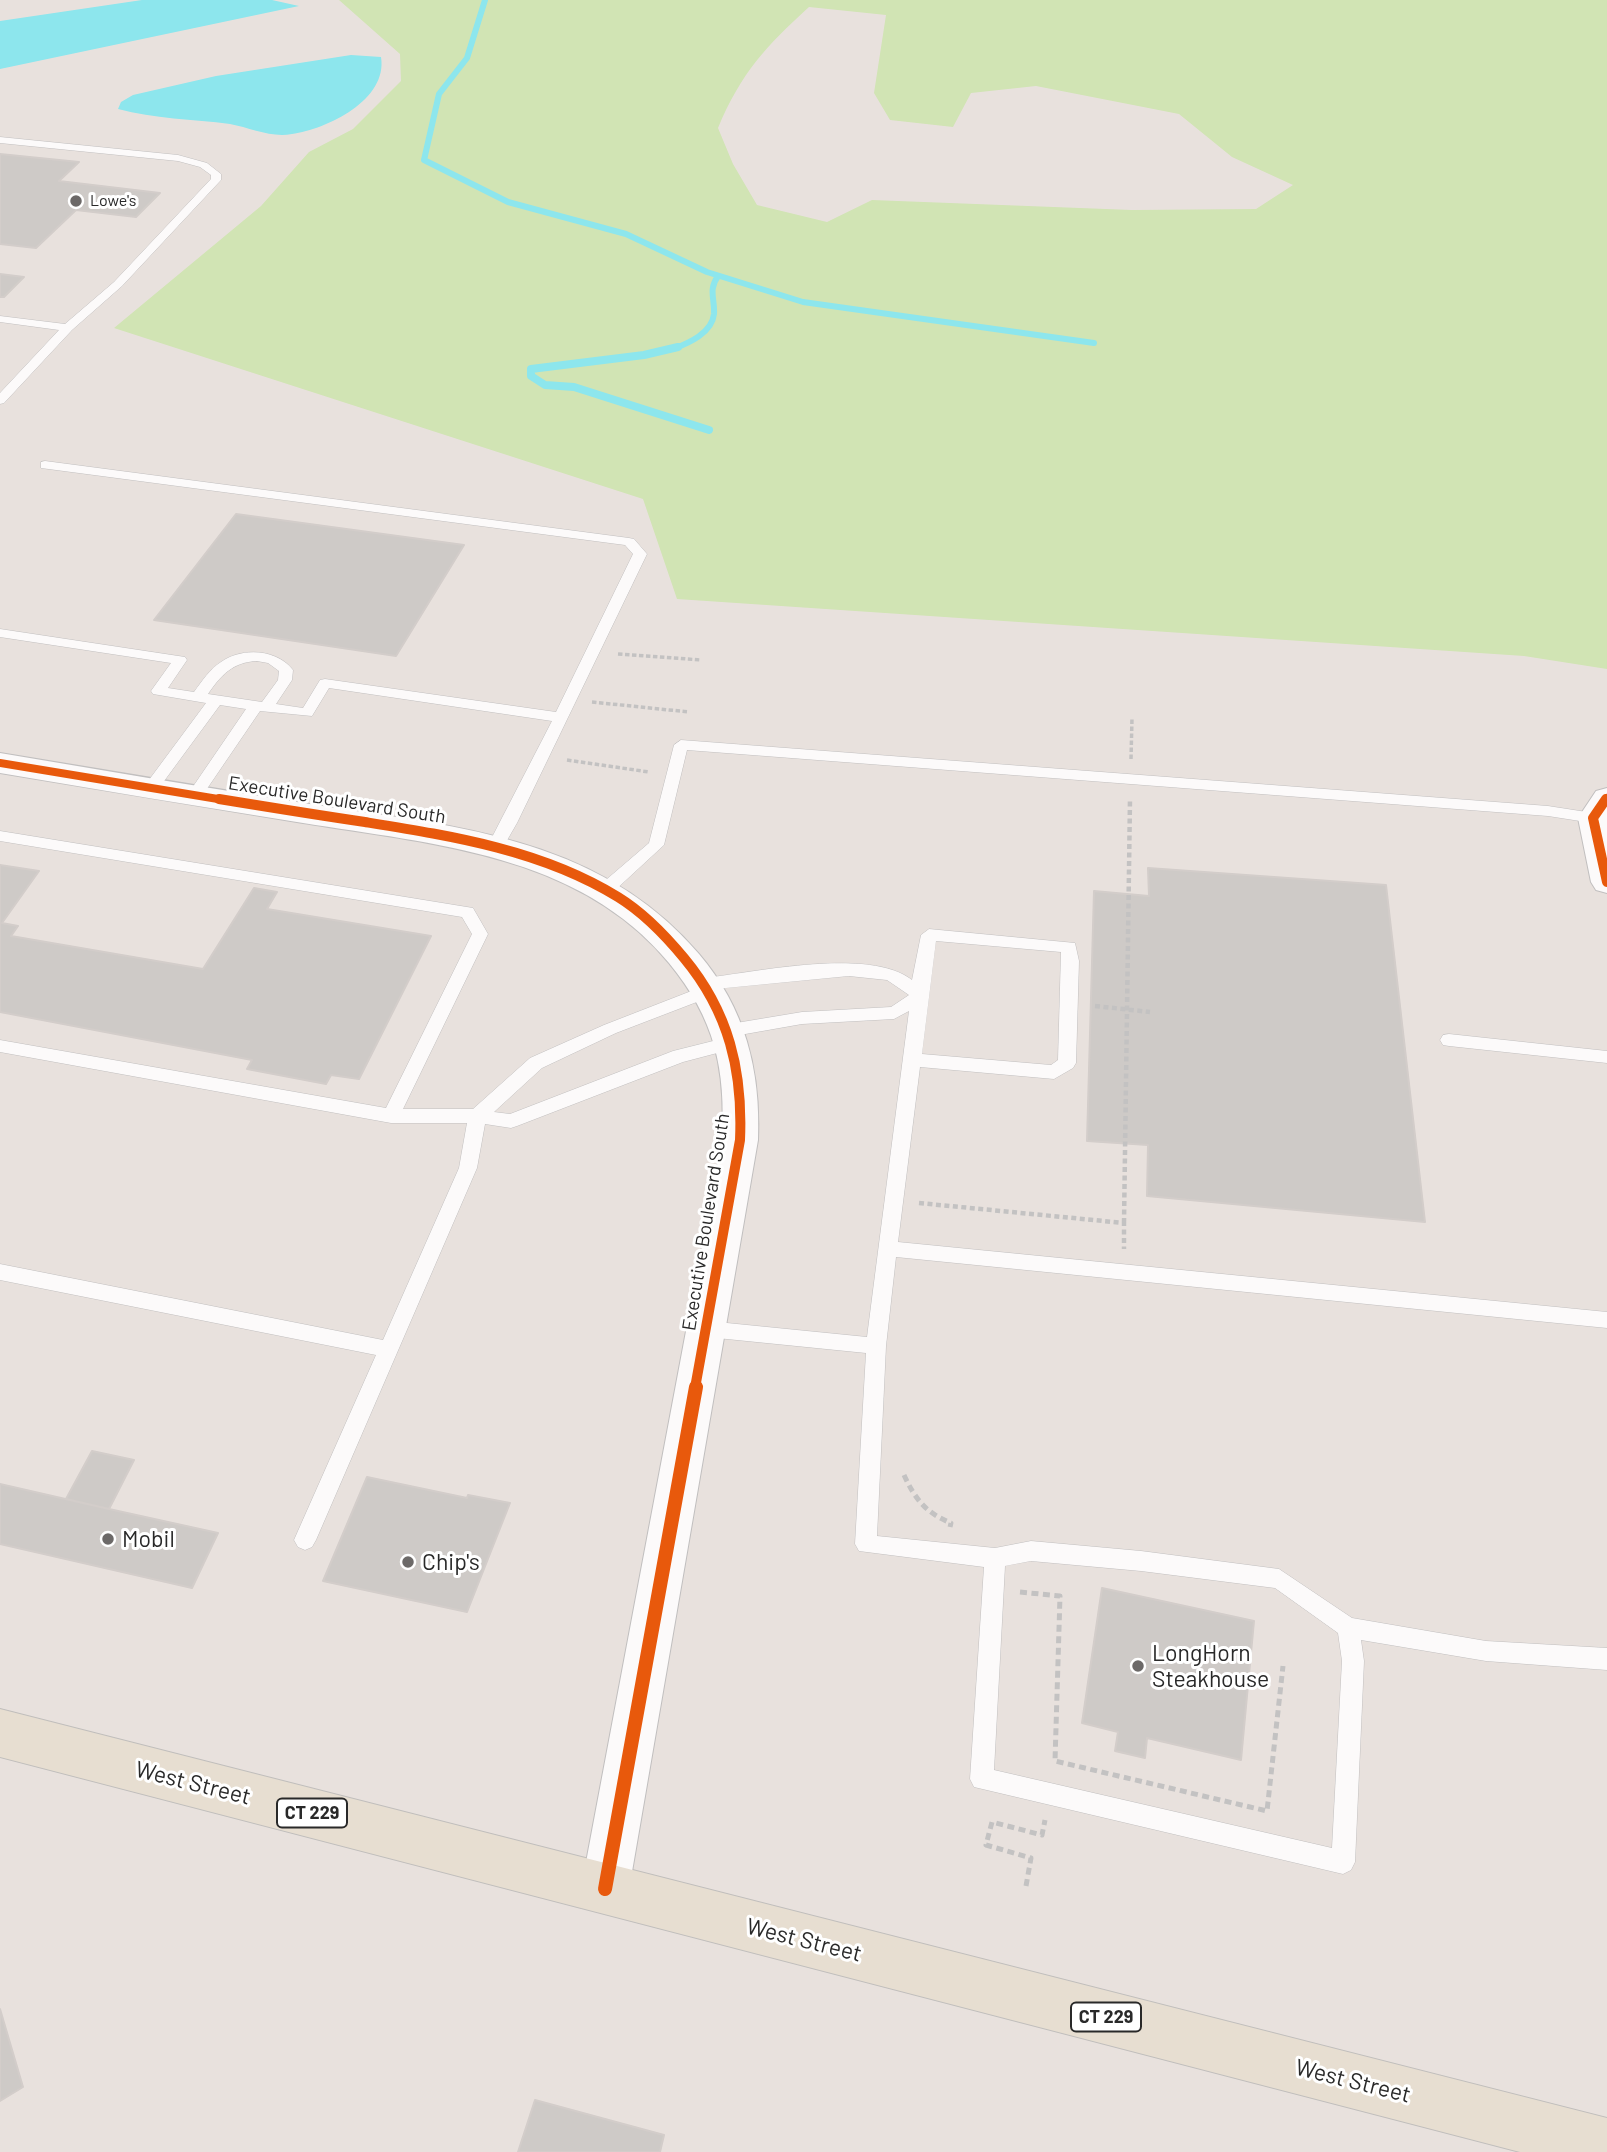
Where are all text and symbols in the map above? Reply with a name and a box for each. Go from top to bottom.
place label: Lowe's [90,191,136,211]
marker: Lowe's [68,193,84,209]
street label: Executive Boulevard South [227,772,447,828]
street label: Executive Boulevard South [678,1112,734,1332]
place label: Mobil [122,1525,175,1553]
marker: Mobil [100,1531,116,1547]
place label: Chip's [422,1548,480,1576]
marker: Chip's [400,1554,416,1570]
place label: LongHorn Steakhouse [1152,1639,1269,1693]
marker: LongHorn Steakhouse [1130,1658,1146,1674]
street label: West Street [132,1755,254,1811]
road number: CT 229 [277,1798,347,1828]
street label: West Street [743,1912,865,1968]
road number: CT 229 [1071,2003,1141,2032]
street label: West Street [1292,2053,1414,2109]

